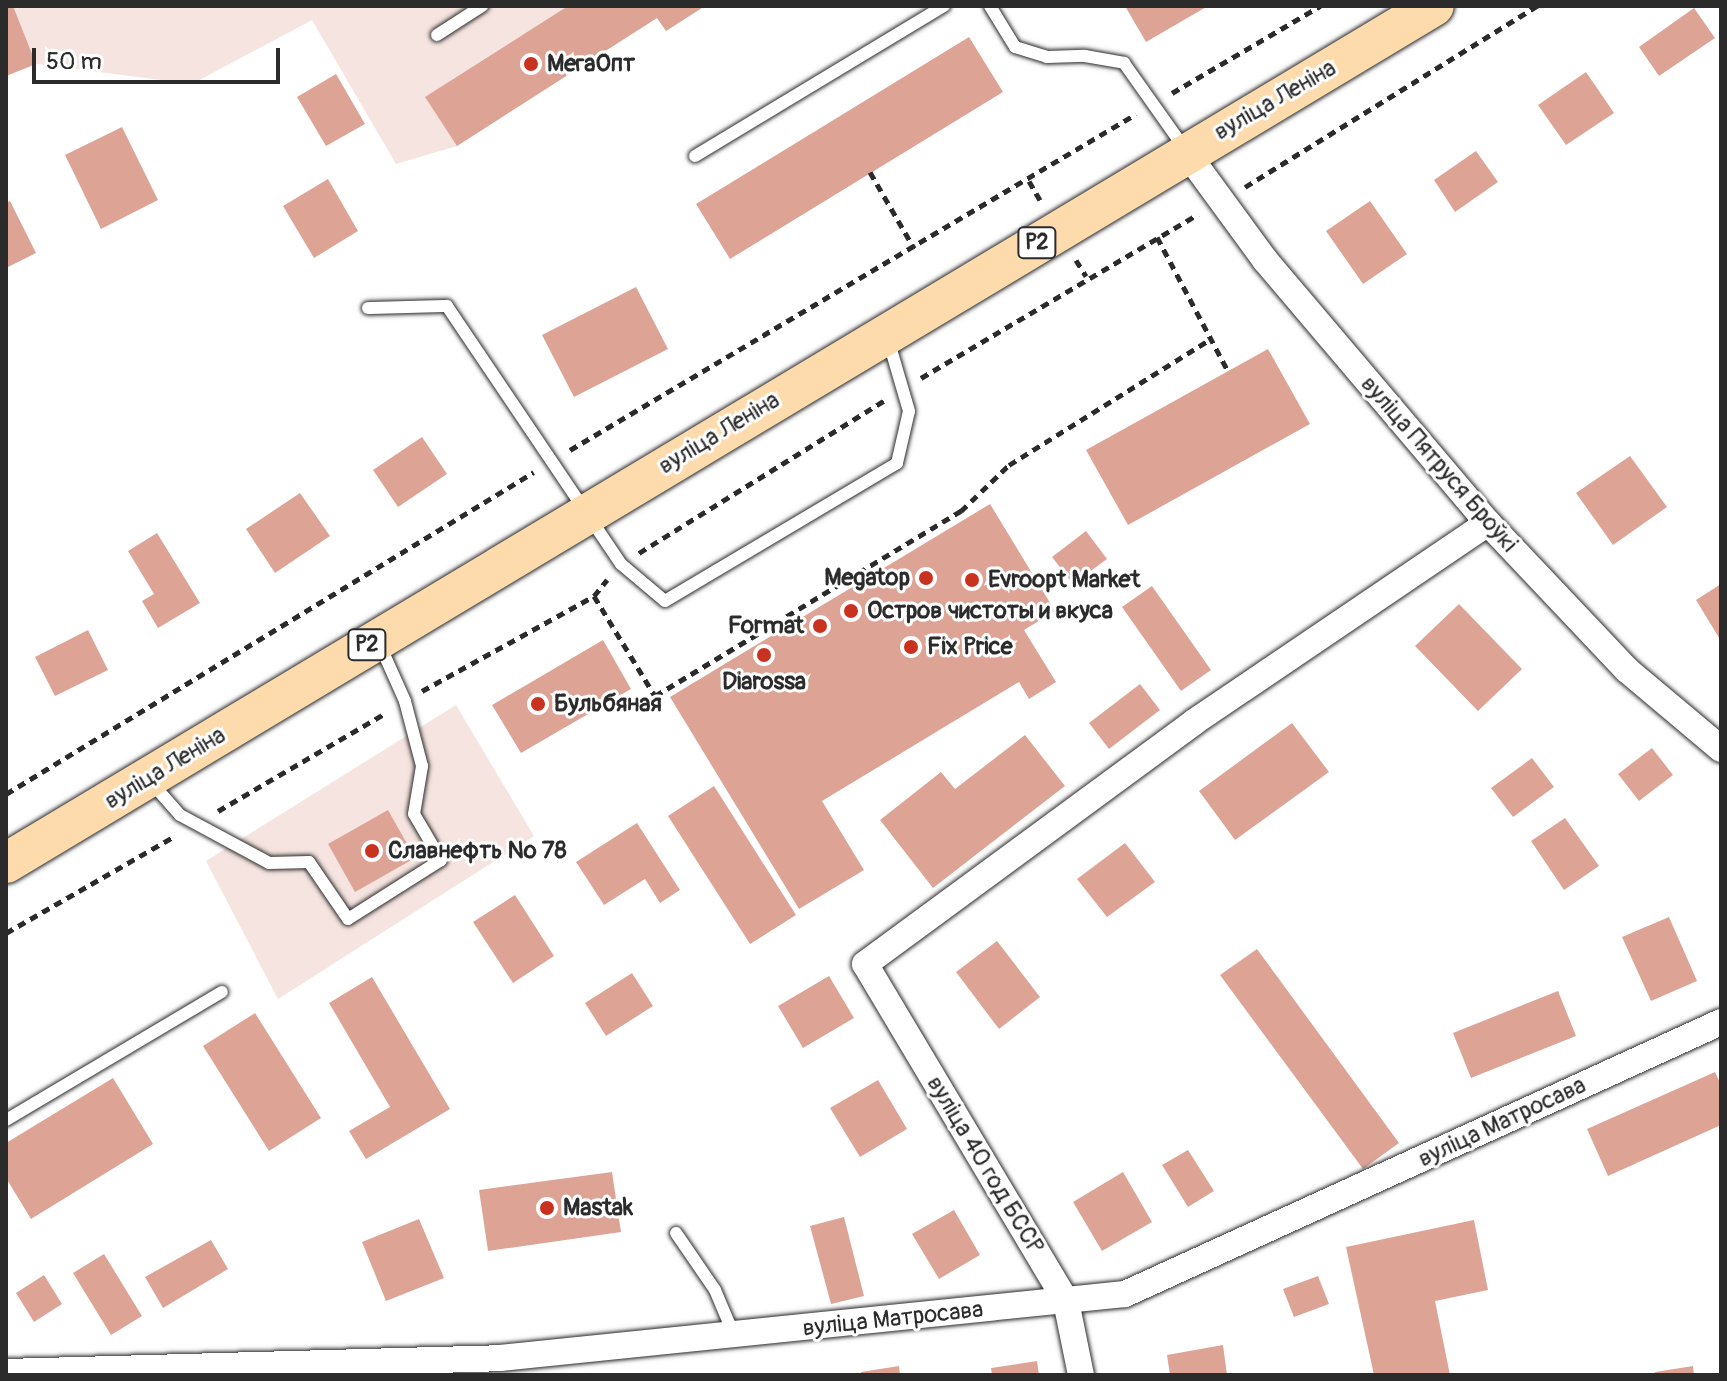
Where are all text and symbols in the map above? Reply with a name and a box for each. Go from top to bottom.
scale bar [36,32,284,82]
text: 50 m [46,47,102,76]
place label: МегаОпт [547,50,635,78]
street label: вуліца Леніна [1209,54,1341,146]
marker: МегаОпт [522,55,540,73]
road number: Р2 [1017,225,1057,261]
street label: вуліца Пятруся Броўкі [1355,370,1523,558]
street label: вуліца Леніна [653,386,785,480]
place label: Megatop [824,564,910,592]
place label: Evroopt Market [988,566,1140,594]
marker: Megatop [917,569,935,587]
marker: Evroopt Market [963,571,981,589]
place label: Остров чистоты и вкуса [867,597,1113,625]
marker: Остров чистоты и вкуса [842,602,860,620]
place label: Format [728,612,804,640]
marker: Format [811,617,829,635]
road number: Р2 [347,627,387,663]
place label: Fix Price [927,633,1013,661]
marker: Fix Price [902,638,920,656]
marker: Diarossa [755,646,773,664]
place label: Diarossa [722,668,806,696]
place label: Бульбяная [554,690,662,718]
marker: Бульбяная [529,695,547,713]
street label: вуліца Леніна [99,721,231,815]
place label: Славнефть № 78 [388,837,567,865]
marker: Славнефть № 78 [363,842,381,860]
street label: вуліца 40 год БССР [921,1071,1049,1259]
street label: вуліца Матросава [1414,1071,1590,1173]
place label: Mastak [563,1194,633,1222]
marker: Mastak [538,1199,556,1217]
street label: вуліца Матросава [801,1295,985,1343]

